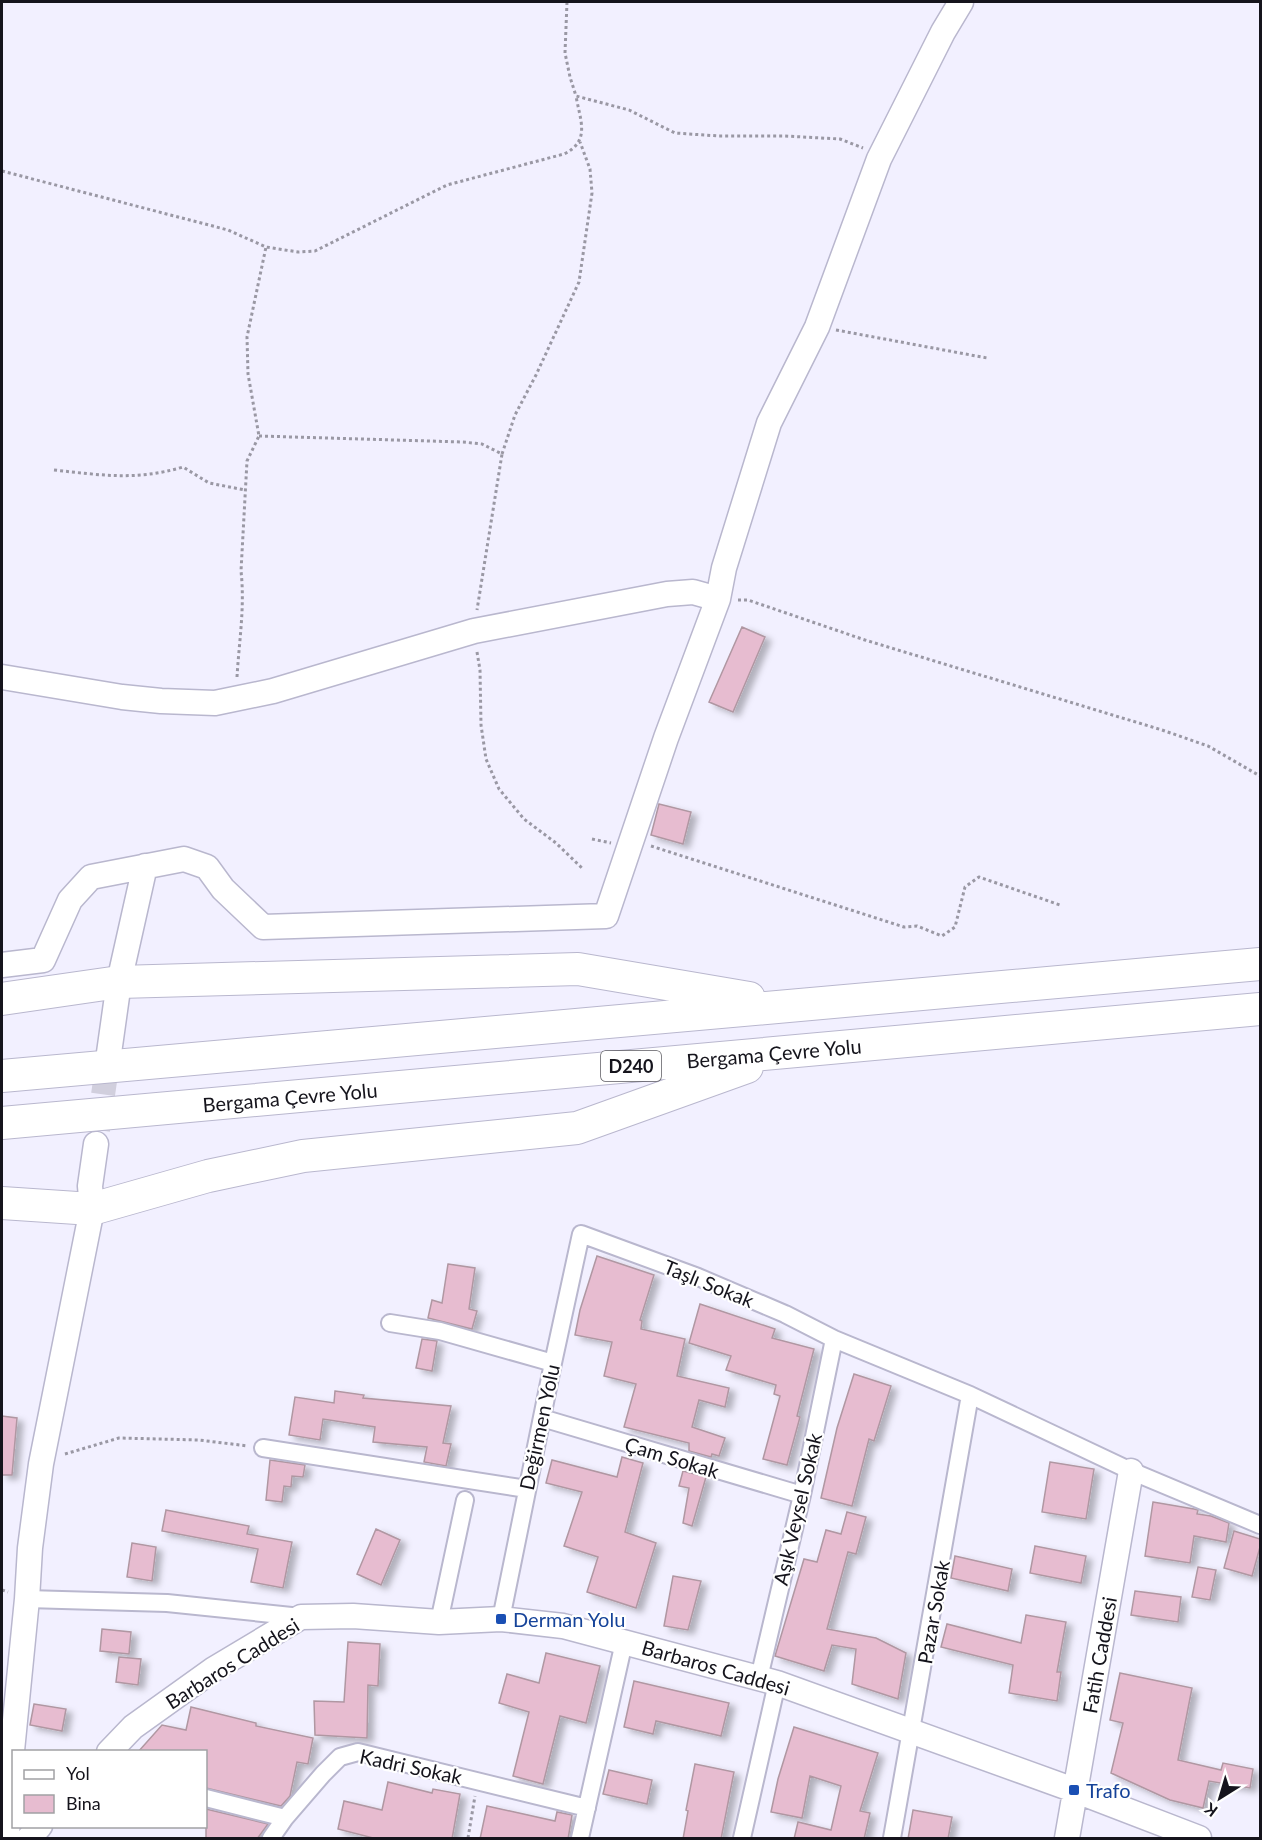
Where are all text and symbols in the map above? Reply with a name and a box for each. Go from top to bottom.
street label: Bergama Çevre Yolu [686,1033,862,1073]
road number: D240 [601,1051,661,1081]
street label: Bergama Çevre Yolu [202,1077,378,1117]
street label: Taşlı Sokak [660,1254,758,1312]
street label: Değirmen Yolu [514,1362,564,1492]
street label: Aşık Veysel Sokak [768,1430,826,1587]
street label: Çam Sokak [622,1431,723,1483]
street label: Pazar Sokak [912,1557,954,1666]
street label: Fatih Caddesi [1077,1595,1121,1715]
place label: Derman Yolu [513,1607,625,1631]
street label: Barbaros Caddesi [161,1612,303,1714]
marker: Derman Yolu [494,1612,508,1626]
street label: Barbaros Caddesi [639,1634,793,1700]
street label: Kadri Sokak [358,1743,465,1789]
legend [12,1750,207,1828]
text: Yol [66,1762,90,1784]
north arrow [1190,1768,1250,1828]
place label: Trafo [1086,1778,1131,1802]
marker: Trafo [1067,1783,1081,1797]
text: Bina [66,1792,101,1814]
text: K [1200,1799,1221,1821]

